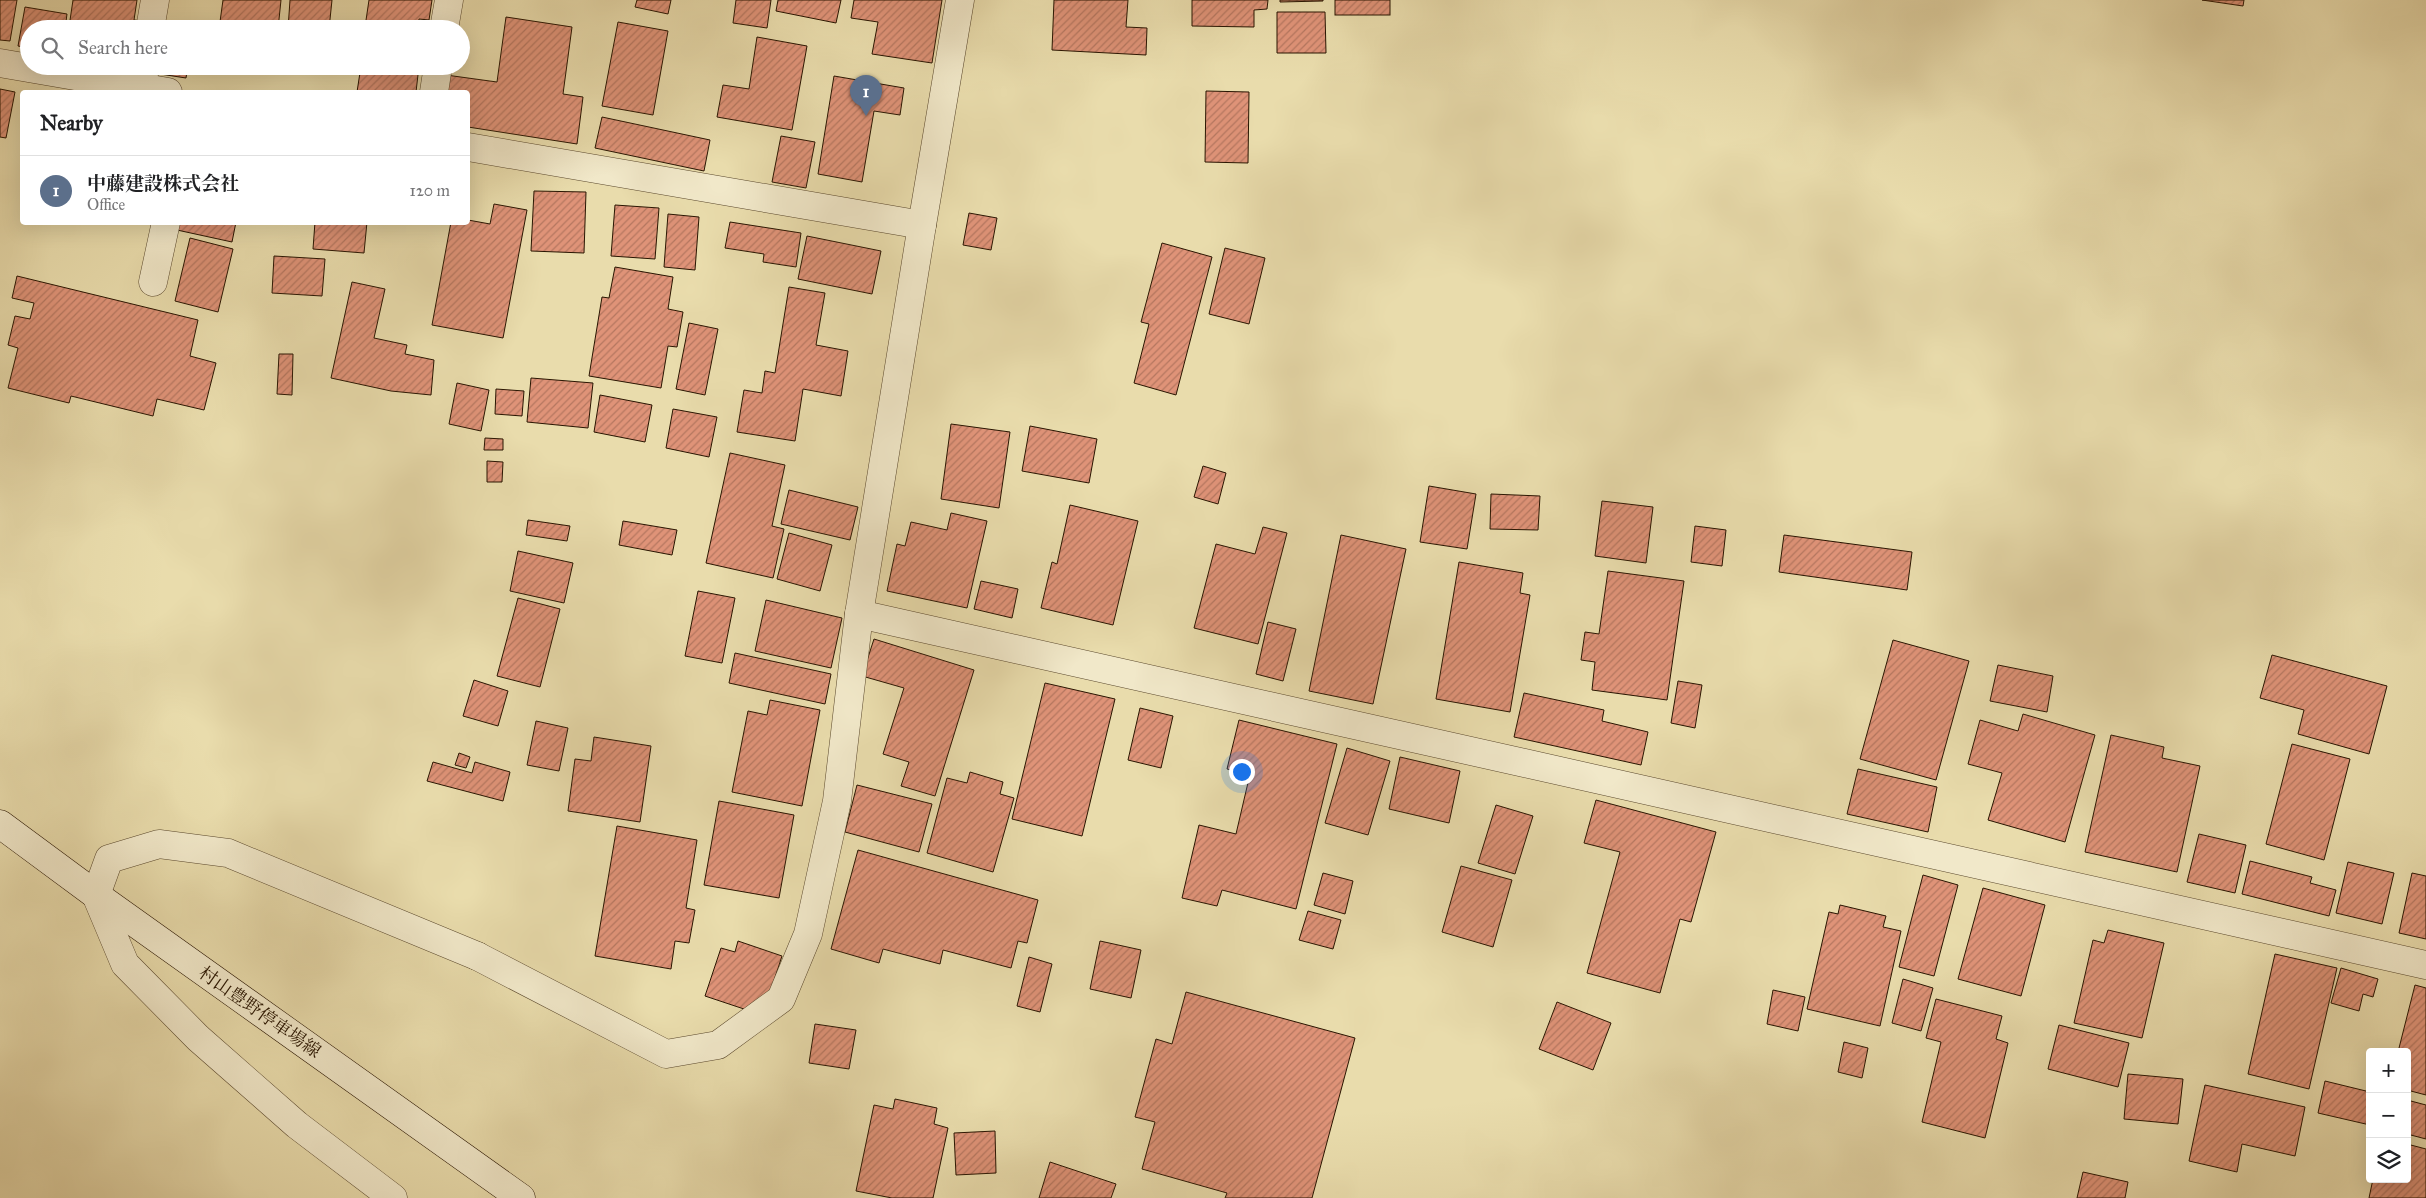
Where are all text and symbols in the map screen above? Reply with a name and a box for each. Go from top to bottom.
search box [20,20,470,75]
icon: search [38,34,66,62]
text: Search here [78,36,168,59]
pin: 1 [850,75,882,116]
text: Nearby [40,110,103,136]
text: 中藤建設株式会社 [87,172,239,195]
text: 1 [53,181,59,200]
text: 120 m [410,181,450,200]
text: Office [87,195,125,214]
your location [1229,759,1255,785]
street label: 村山豊野停車場線 [195,962,325,1062]
map controls [2366,1048,2411,1183]
button: + [2366,1048,2411,1093]
button: − [2366,1093,2411,1138]
button: layers [2366,1138,2411,1183]

